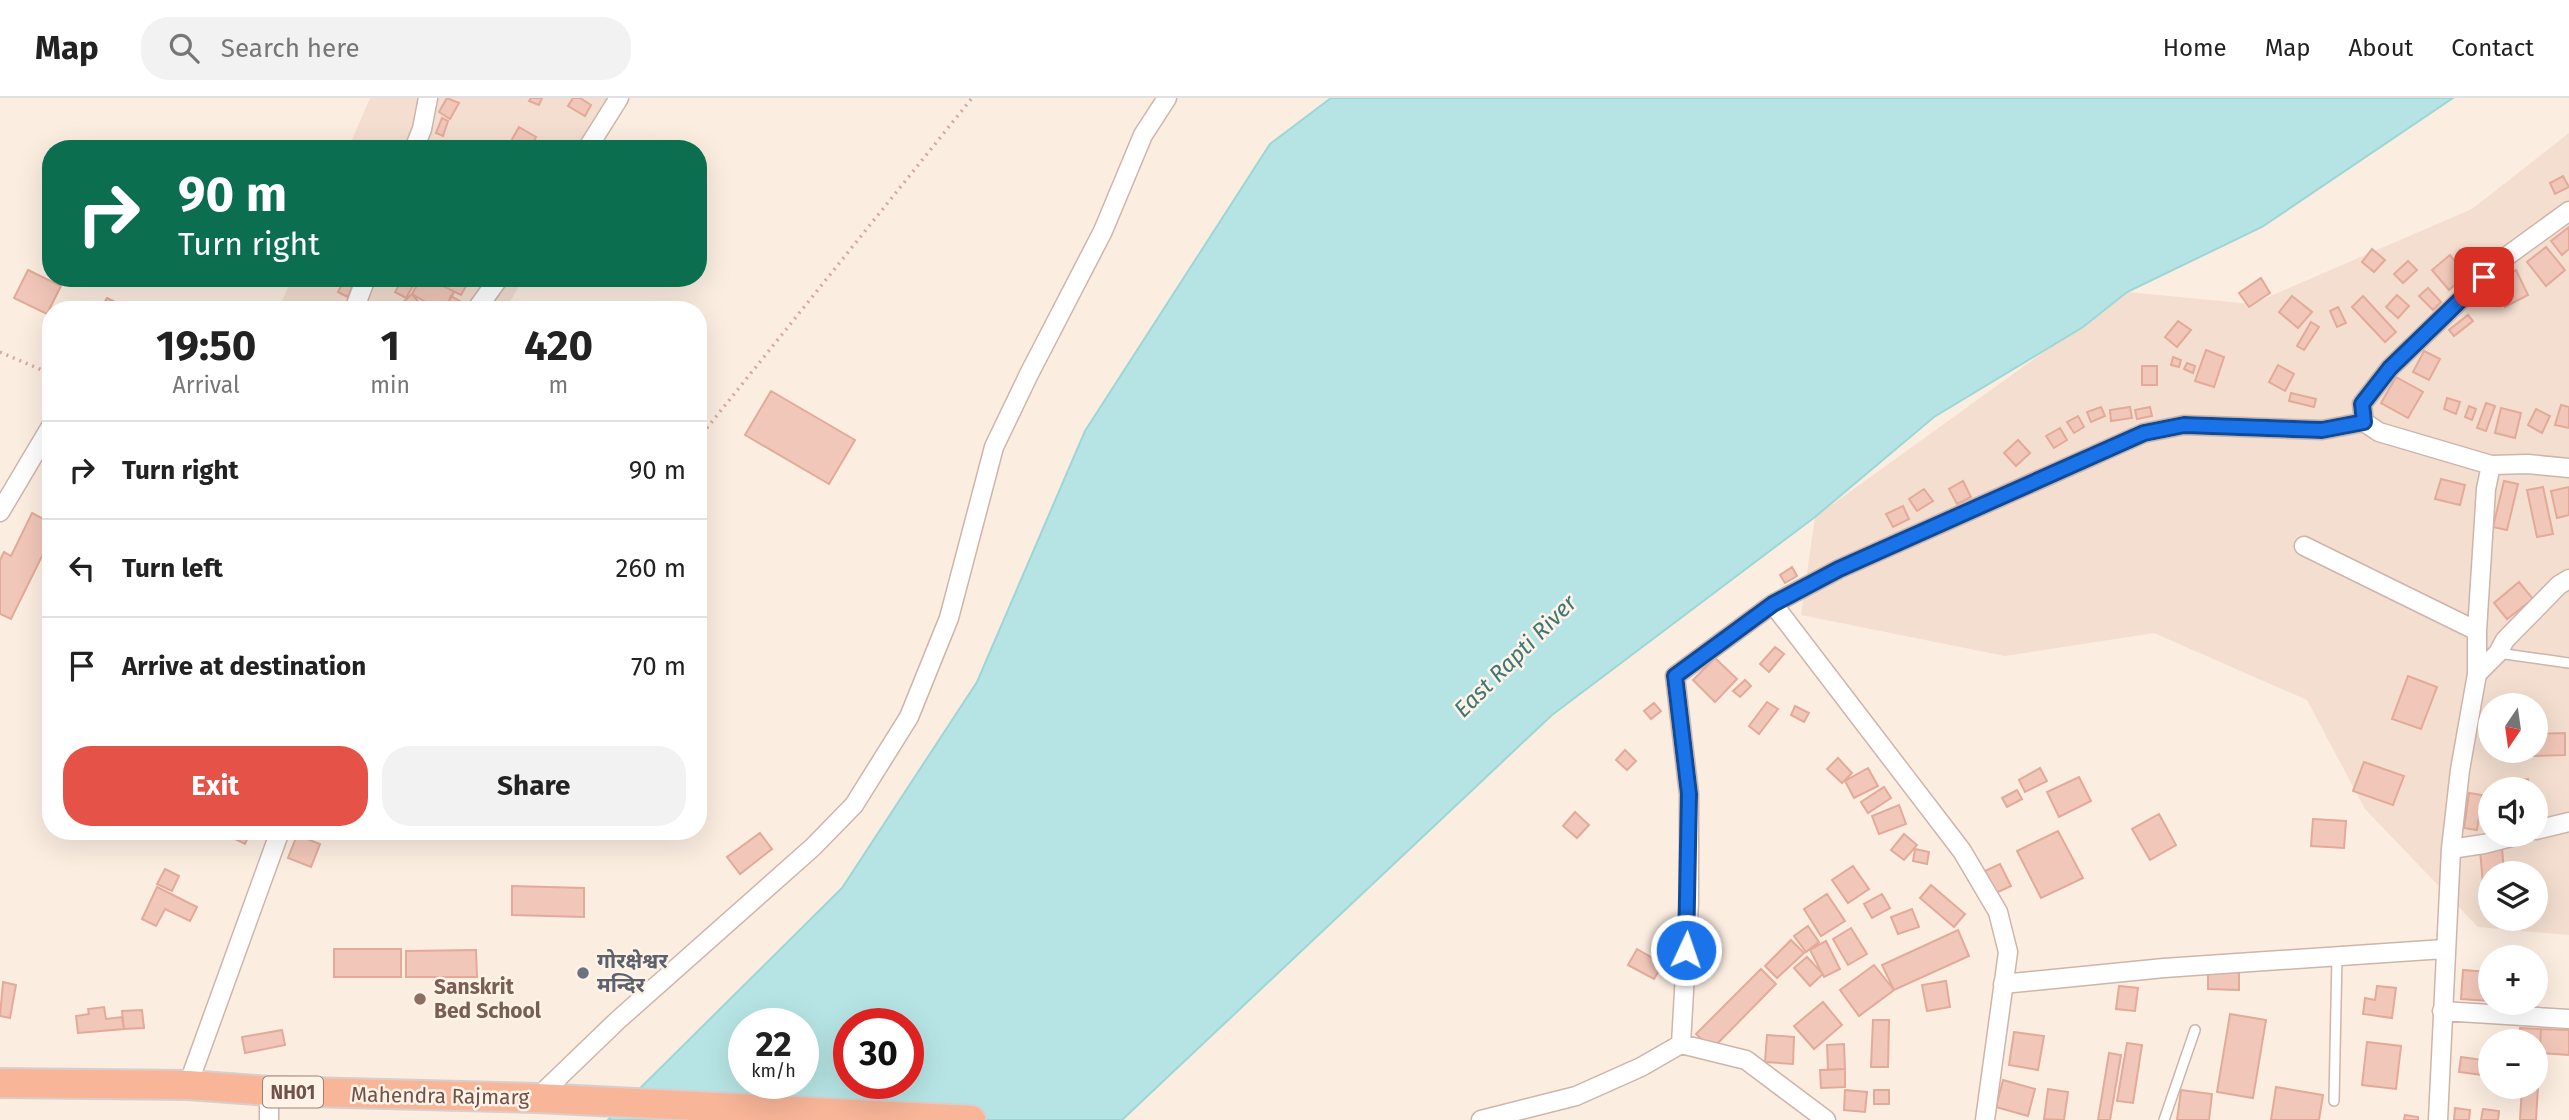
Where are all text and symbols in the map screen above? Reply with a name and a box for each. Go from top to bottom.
search box [141,17,631,80]
text: Map [35,28,99,68]
icon: search [165,29,203,67]
text: Search here [221,33,360,64]
text: Home [2163,34,2227,62]
text: Map [2265,34,2311,62]
text: About [2349,34,2413,62]
text: Contact [2451,34,2534,62]
text: 90 m [178,165,287,224]
icon: right [63,168,154,259]
text: Turn right [178,225,320,263]
pin [2454,247,2514,307]
icon: arrive [2465,258,2503,296]
text: 19:50 [156,321,256,371]
text: 1 [380,321,400,371]
text: 420 [524,321,593,371]
text: Arrival [172,371,240,399]
text: min [370,371,410,399]
text: m [549,371,568,399]
icon: right [63,451,101,489]
text: Turn right [122,455,239,486]
text: 90 m [629,455,686,486]
icon: left [63,549,101,587]
text: Turn left [122,553,223,584]
text: 260 m [616,553,686,584]
water label: East Rapti River [1448,588,1583,723]
icon: arrive [63,647,101,685]
text: Arrive at destination [122,651,366,682]
text: 70 m [631,651,686,682]
north arrow [2478,693,2548,763]
map controls [2478,693,2548,1099]
button: Exit [63,746,368,826]
button: Share [382,746,686,826]
button: sound [2478,777,2548,847]
button: layers [2478,861,2548,931]
position arrow [1649,913,1723,987]
button: + [2478,945,2548,1015]
place label: गोरक्षेश्वर मन्दिर [597,948,668,998]
marker: गोरक्षेश्वर मन्दिर [575,965,591,981]
place label: Sanskrit Bed School [434,974,542,1024]
marker: Sanskrit Bed School [412,991,428,1007]
speed limit sign: 30 [833,1008,924,1099]
text: 22 [755,1023,792,1065]
button: − [2478,1029,2548,1099]
text: km/h [751,1060,796,1082]
road number: NH01 [263,1076,323,1108]
street label: Mahendra Rajmarg [351,1081,530,1111]

